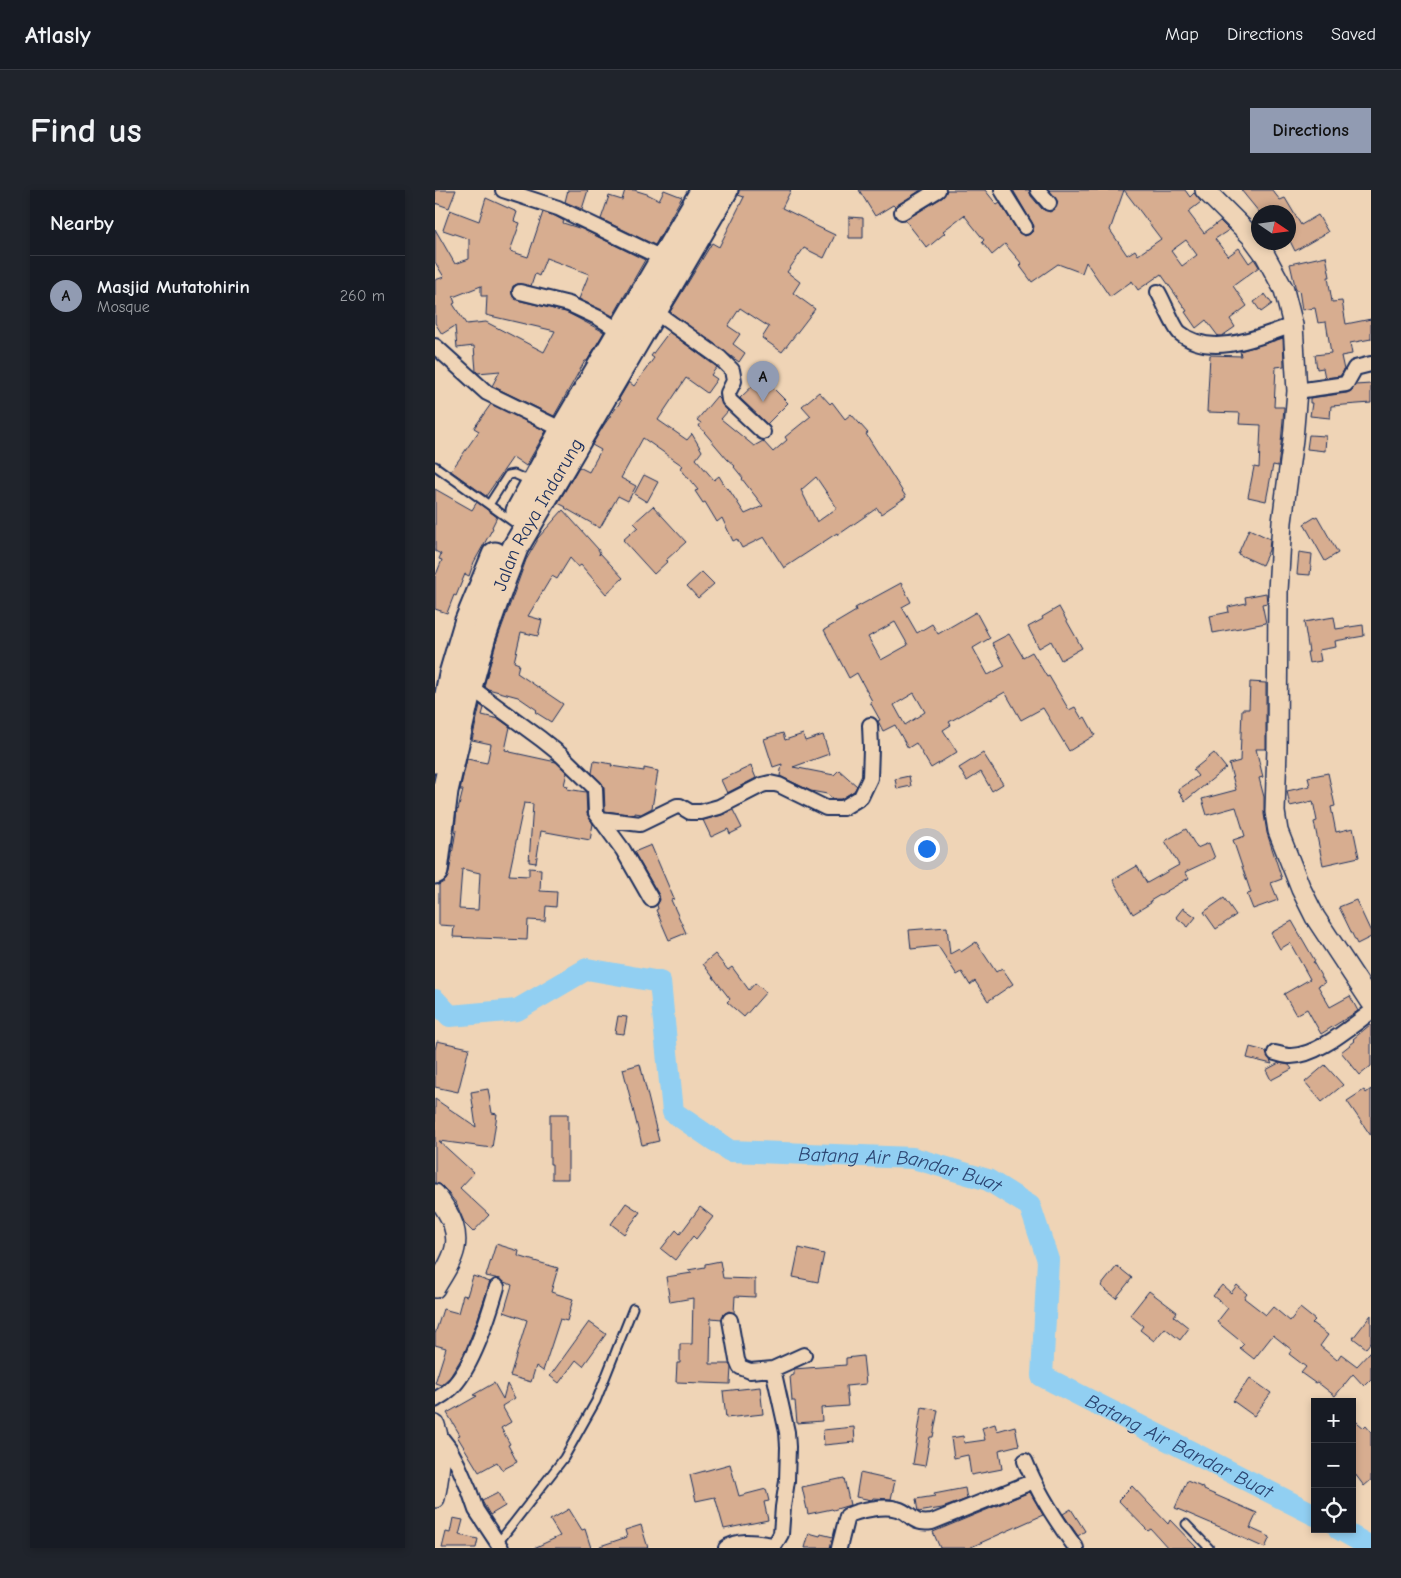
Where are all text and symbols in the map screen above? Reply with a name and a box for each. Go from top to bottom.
text: Atlasly [25,21,91,49]
text: Map [1165,24,1199,45]
text: Directions [1227,24,1303,45]
text: Saved [1331,24,1376,45]
button: Directions [1250,108,1371,153]
text: Find us [30,110,142,151]
north arrow [1251,205,1296,250]
text: Nearby [50,211,114,235]
text: Masjid Mutatohirin [97,276,250,298]
text: A [62,287,70,305]
text: 260 m [340,287,385,305]
text: Mosque [97,298,150,316]
pin: A [747,361,779,402]
street label: Jalan Raya Indarung [489,434,588,594]
your location [914,836,940,862]
water label: Batang Air Bandar Buat [798,1142,1007,1198]
water label: Batang Air Bandar Buat [1082,1389,1278,1504]
map controls [1311,1398,1356,1533]
button: + [1311,1398,1356,1443]
button: − [1311,1443,1356,1488]
button: locate [1311,1488,1356,1533]

